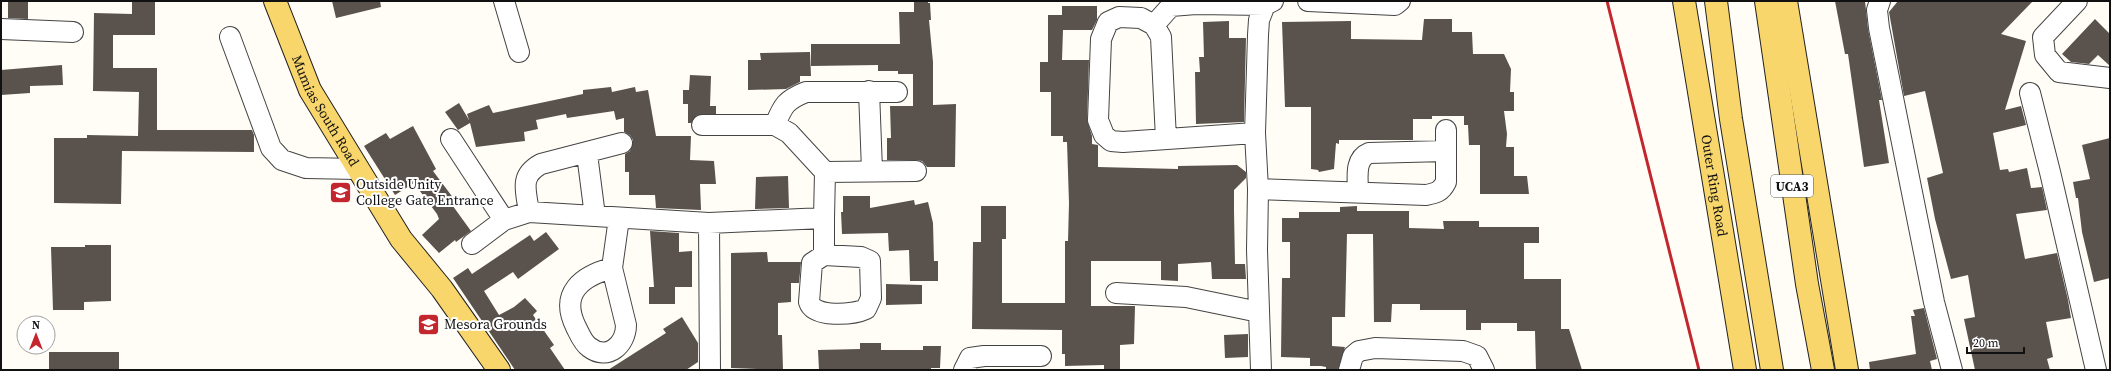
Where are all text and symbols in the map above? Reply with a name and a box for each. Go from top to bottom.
street label: Mumias South Road [287,52,364,170]
street label: Outer Ring Road [1696,133,1733,238]
place label: Outside Unity College Gate Entrance [356,174,494,210]
road number: UCA3 [1771,175,1813,197]
school or university icon: Outside Unity College Gate Entrance [327,179,353,205]
school or university icon: Mesora Grounds [415,311,441,337]
place label: Mesora Grounds [444,314,547,334]
north arrow [16,315,56,355]
text: N [32,318,40,333]
scale bar [1967,329,2024,355]
text: 20 m [1973,335,1999,351]

